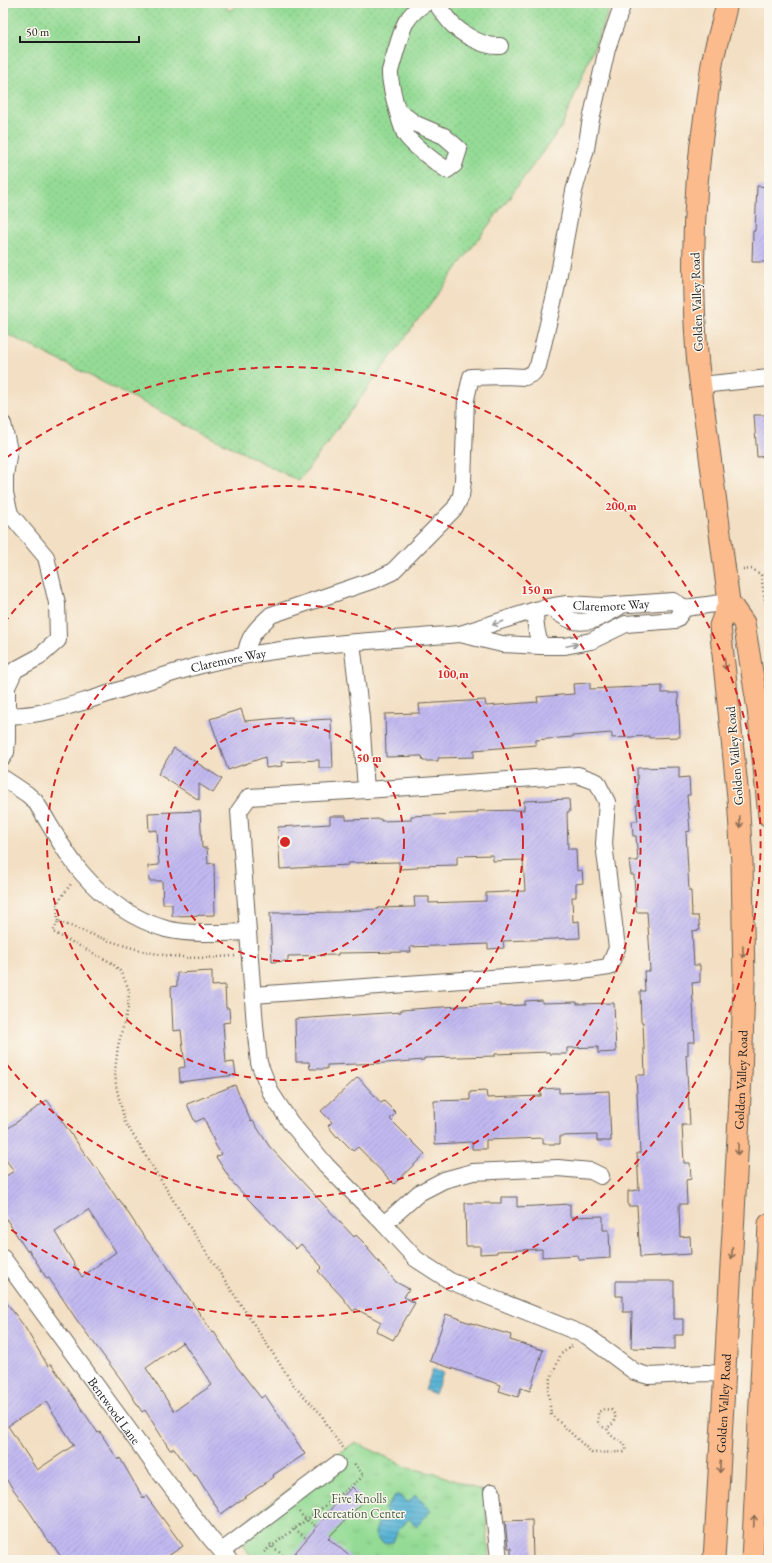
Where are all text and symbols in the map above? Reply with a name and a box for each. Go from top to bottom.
scale bar [20,18,139,44]
text: 50 m [26,24,50,40]
street label: Golden Valley Road [686,252,707,352]
text: 200 m [605,498,637,514]
text: 150 m [521,582,553,598]
street label: Claremore Way [572,595,650,615]
one-way arrow [492,619,504,627]
one-way arrow [565,640,578,648]
street label: Claremore Way [189,644,268,676]
one-way arrow [721,657,729,670]
text: 100 m [437,666,469,682]
street label: Golden Valley Road [722,705,747,806]
text: 50 m [356,750,382,766]
one-way arrow [736,815,743,828]
centre of rings [278,835,292,849]
one-way arrow [740,945,747,958]
street label: Golden Valley Road [730,1029,752,1130]
one-way arrow [734,1142,741,1155]
one-way arrow [729,1246,736,1259]
street label: Golden Valley Road [712,1353,735,1453]
street label: Bentwood Lane [84,1374,144,1448]
one-way arrow [716,1460,723,1473]
park label: Five Knolls Recreation Center [313,1490,406,1522]
one-way arrow [750,1515,757,1528]

